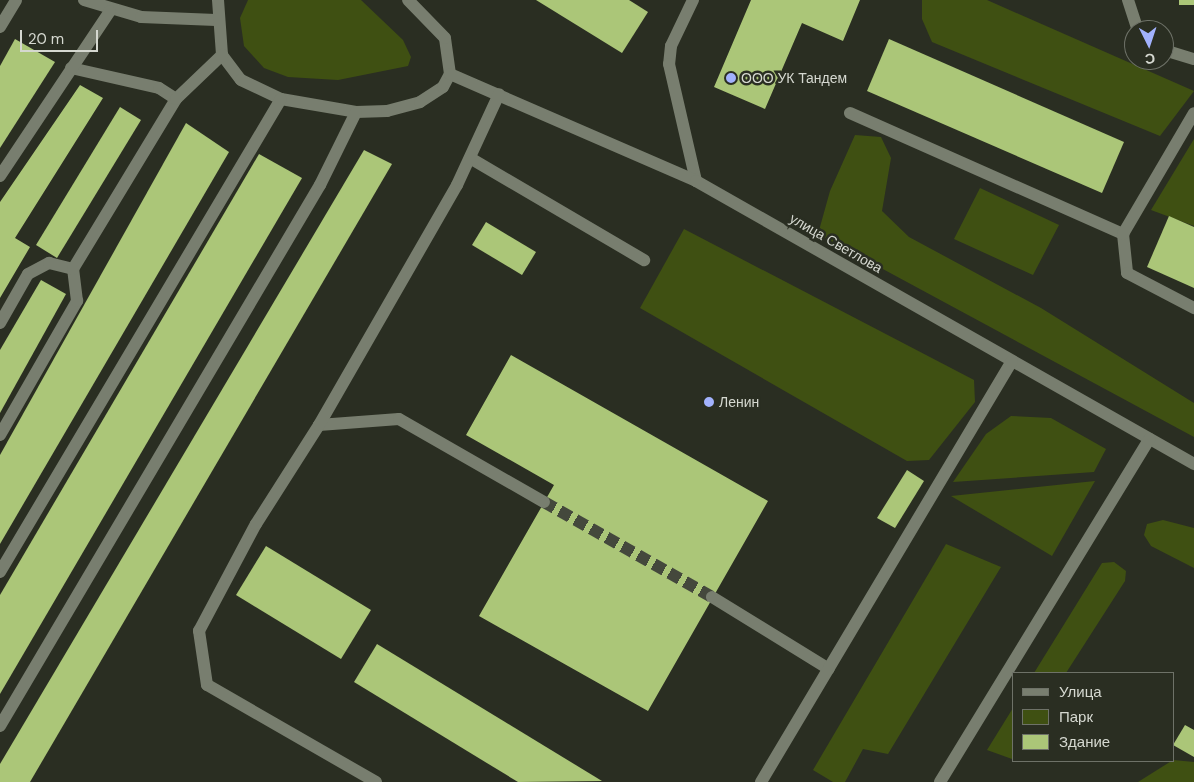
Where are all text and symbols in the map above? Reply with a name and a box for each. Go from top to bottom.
scale bar [22,20,100,52]
north arrow [1124,20,1174,70]
text: 20 m [28,29,64,49]
text: С [1144,50,1156,68]
place label: ООО УК Тандем [741,70,847,86]
marker: ООО УК Тандем [725,72,737,84]
street label: улица Светлова [787,210,885,276]
place label: Ленин [719,394,759,410]
marker: Ленин [703,396,715,408]
legend [1012,672,1174,762]
text: Улица [1059,682,1102,702]
text: Парк [1059,707,1093,727]
text: Здание [1059,732,1110,752]

